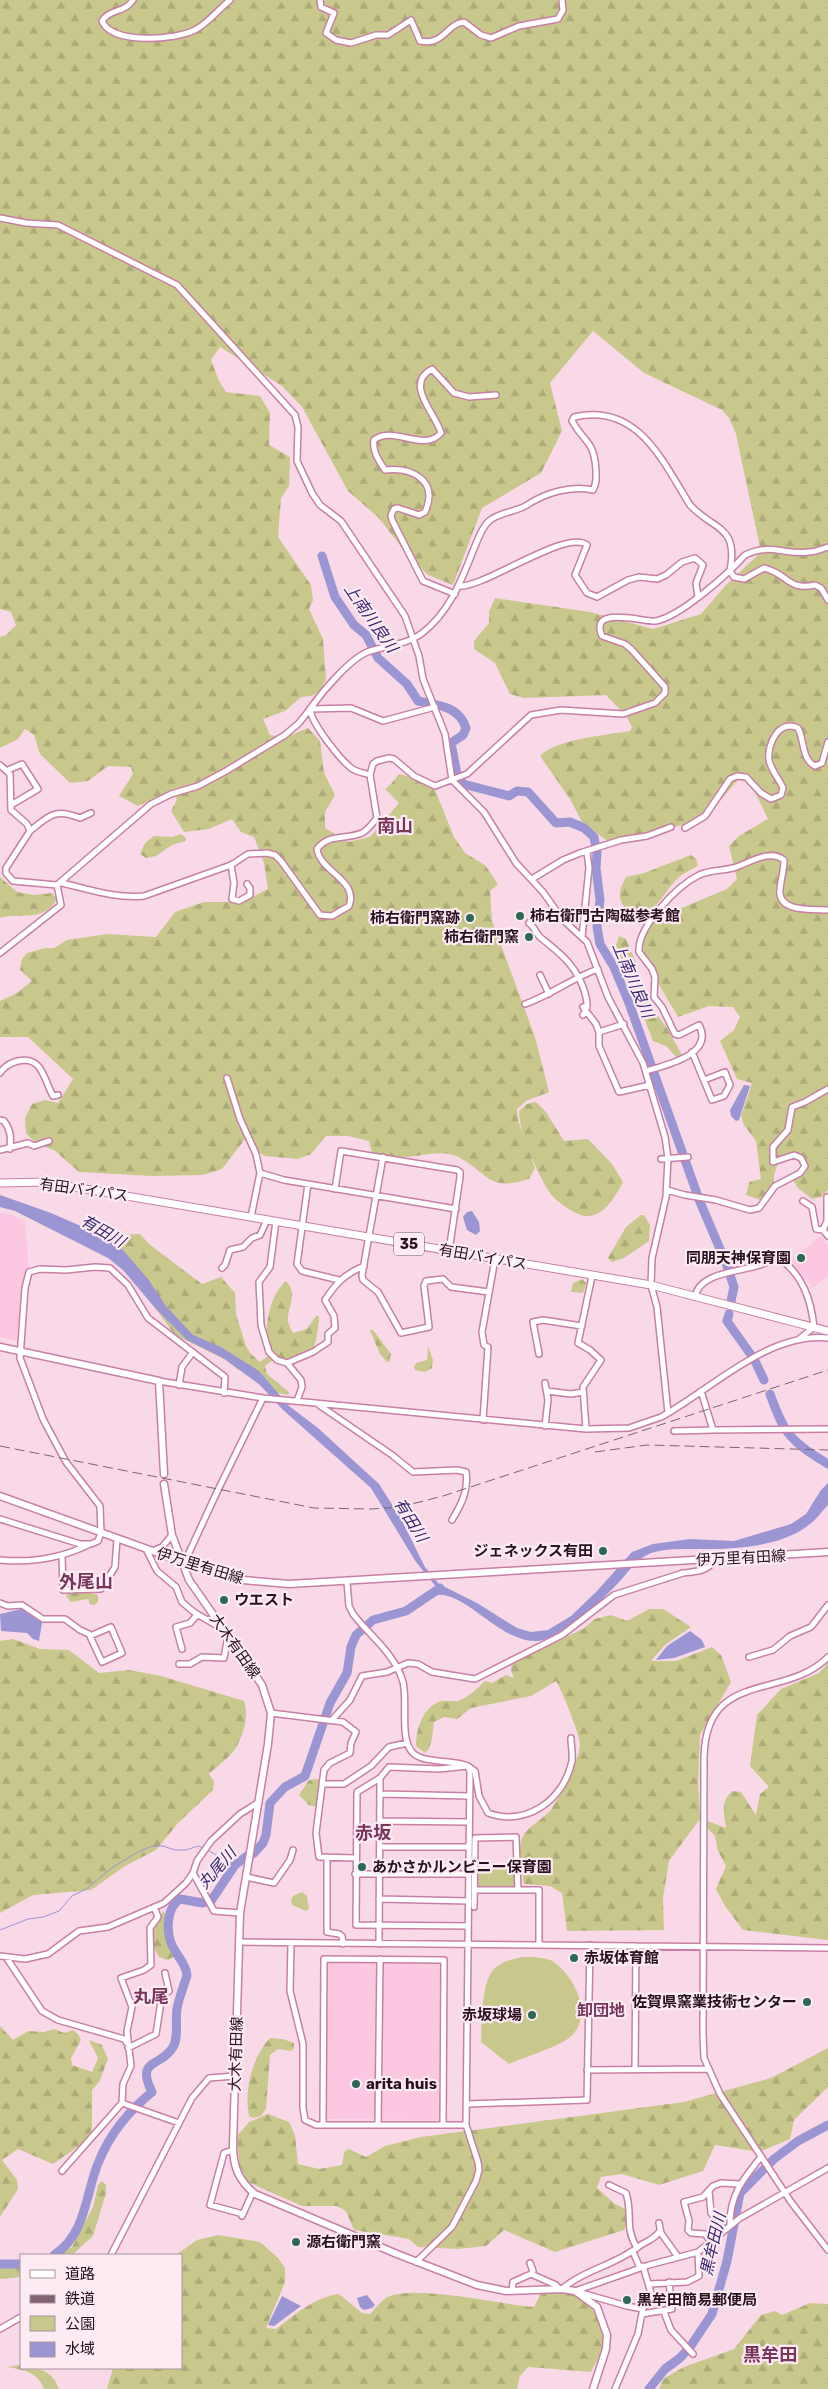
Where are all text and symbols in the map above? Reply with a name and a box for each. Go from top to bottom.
water label: 上南川良川 [340,580,403,658]
district label: 南山 [377,815,413,837]
place label: 柿右衛門古陶磁参考館 [530,907,680,925]
place label: 柿右衛門窯跡 [370,909,460,927]
marker: 柿右衛門古陶磁参考館 [514,910,526,922]
marker: 柿右衛門窯跡 [464,912,476,924]
place label: 柿右衛門窯 [444,928,519,946]
marker: 柿右衛門窯 [523,931,535,943]
water label: 上南川良川 [609,939,658,1022]
street label: 有田バイパス [38,1175,130,1205]
water label: 有田川 [77,1211,130,1252]
road number: 35 [394,1232,424,1256]
street label: 有田バイパス [437,1240,529,1274]
place label: 同朋天神保育園 [686,1249,791,1267]
marker: 同朋天神保育園 [795,1252,807,1264]
water label: 有田川 [390,1495,433,1547]
place label: ジェネックス有田 [473,1542,593,1560]
street label: 伊万里有田線 [154,1544,246,1588]
marker: ジェネックス有田 [597,1545,609,1557]
street label: 伊万里有田線 [696,1547,786,1569]
district label: 外尾山 [59,1571,113,1593]
place label: ウエスト [234,1591,294,1609]
marker: ウエスト [218,1594,230,1606]
street label: 大木有田線 [206,1610,264,1682]
district label: 赤坂 [355,1822,392,1844]
water label: 丸尾川 [194,1842,241,1892]
place label: あかさかルンビニー保育園 [372,1858,552,1876]
marker: あかさかルンビニー保育園 [356,1861,368,1873]
place label: 赤坂体育館 [584,1949,659,1967]
marker: 赤坂体育館 [568,1952,580,1964]
district label: 丸尾 [133,1986,169,2008]
place label: 佐賀県窯業技術センター [632,1993,797,2011]
marker: 佐賀県窯業技術センター [801,1996,813,2008]
district label: 卸団地 [577,2001,625,2020]
place label: 赤坂球場 [462,2006,522,2024]
marker: 赤坂球場 [526,2009,538,2021]
street label: 大木有田線 [226,2016,246,2092]
place label: arita huis [366,2075,437,2093]
marker: arita huis [350,2078,362,2090]
water label: 黒牟田川 [697,2209,730,2277]
place label: 源右衛門窯 [306,2233,381,2251]
marker: 源右衛門窯 [290,2236,302,2248]
legend [20,2254,182,2369]
text: 道路 [65,2265,95,2283]
text: 鉄道 [65,2290,95,2308]
place label: 黒牟田簡易郵便局 [637,2291,757,2309]
marker: 黒牟田簡易郵便局 [621,2294,633,2306]
text: 公園 [65,2315,95,2333]
text: 水域 [65,2340,95,2358]
district label: 黒牟田 [743,2344,797,2366]

